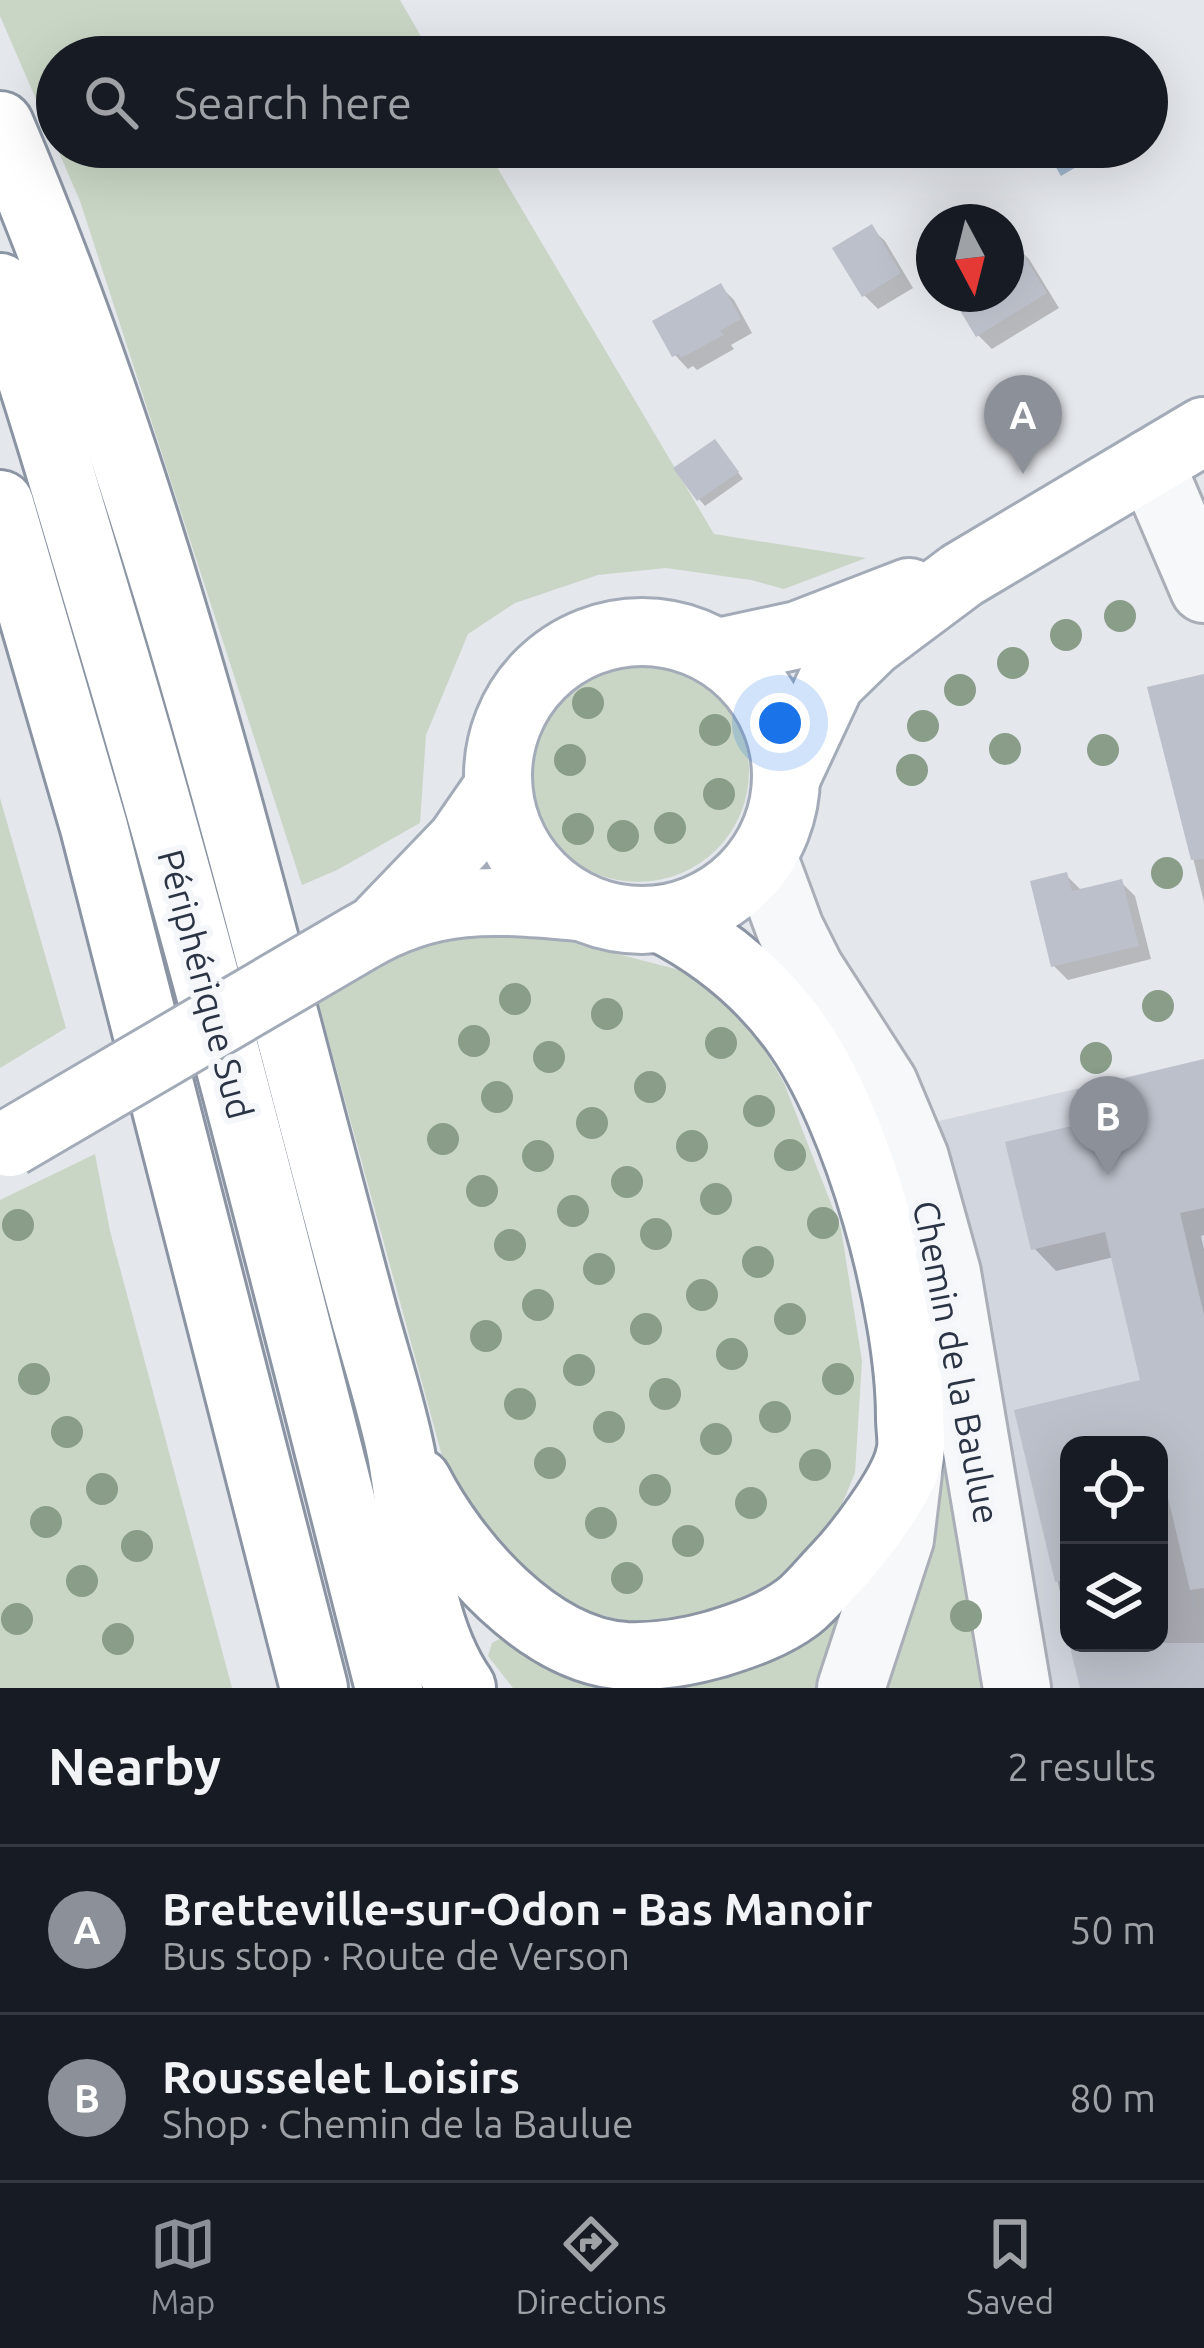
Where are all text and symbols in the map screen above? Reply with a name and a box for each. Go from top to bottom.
search box [36,36,1168,168]
icon: search [78,69,144,135]
text: Search here [174,77,412,128]
north arrow [916,204,1024,312]
pin: A [984,375,1062,474]
your location [750,693,810,753]
street label: Périphérique Sud [150,845,262,1123]
pin: B [1069,1076,1147,1175]
street label: Chemin de la Baulue [906,1197,1008,1527]
map controls [1060,1436,1168,1652]
button: locate [1060,1436,1168,1544]
button: layers [1060,1544,1168,1652]
text: Nearby [48,1737,221,1795]
text: 2 results [1007,1745,1156,1788]
text: Bretteville-sur-Odon - Bas Manoir [162,1883,873,1934]
text: A [73,1908,101,1951]
text: 50 m [1069,1908,1156,1951]
text: Bus stop · Route de Verson [162,1934,630,1977]
text: Rousselet Loisirs [162,2051,520,2102]
text: B [74,2076,100,2119]
text: 80 m [1069,2076,1156,2119]
text: Shop · Chemin de la Baulue [162,2102,633,2145]
tab: Map [150,2211,216,2320]
tab: Directions [516,2211,666,2320]
tab: Saved [966,2211,1054,2320]

